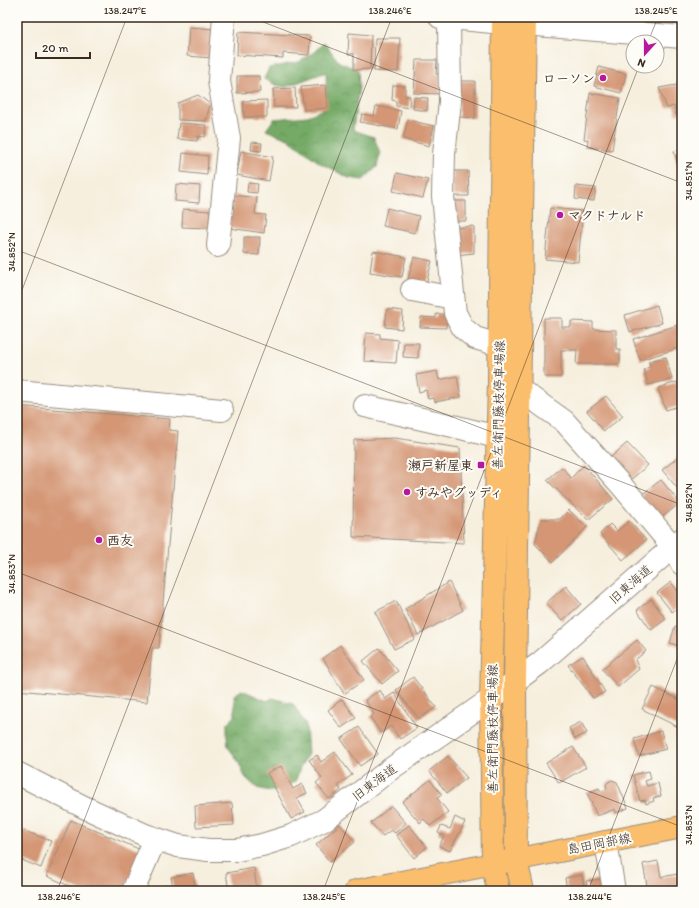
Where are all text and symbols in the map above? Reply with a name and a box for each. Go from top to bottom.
text: 138.247°E [104,4,147,17]
text: 138.246°E [368,4,412,17]
text: 138.245°E [634,4,678,17]
scale bar [36,34,90,60]
north arrow [625,34,665,74]
text: 20 m [42,41,69,55]
text: N [636,55,647,70]
place label: ローソン [543,71,595,86]
marker: ローソン [598,73,608,83]
text: 34.851°N [682,161,695,201]
place label: マクドナルド [568,208,645,223]
marker: マクドナルド [555,210,565,220]
text: 34.852°N [5,232,18,272]
street label: 善左衛門藤枝停車場線 [490,339,507,470]
place label: 瀬戸新屋東 [408,458,473,473]
marker: 瀬戸新屋東 [476,460,486,470]
text: 34.852°N [682,483,695,523]
place label: すみやグッディ [415,485,503,500]
marker: すみやグッディ [402,487,412,497]
place label: 西友 [107,533,133,548]
marker: 西友 [94,535,104,545]
text: 34.853°N [5,554,18,594]
street label: 旧東海道 [606,562,655,607]
street label: 善左衛門藤枝停車場線 [485,663,500,794]
street label: 旧東海道 [349,761,400,804]
text: 34.853°N [682,805,695,845]
street label: 島田岡部線 [566,830,633,857]
text: 138.246°E [37,890,81,903]
text: 138.245°E [302,890,346,903]
text: 138.244°E [568,890,612,903]

